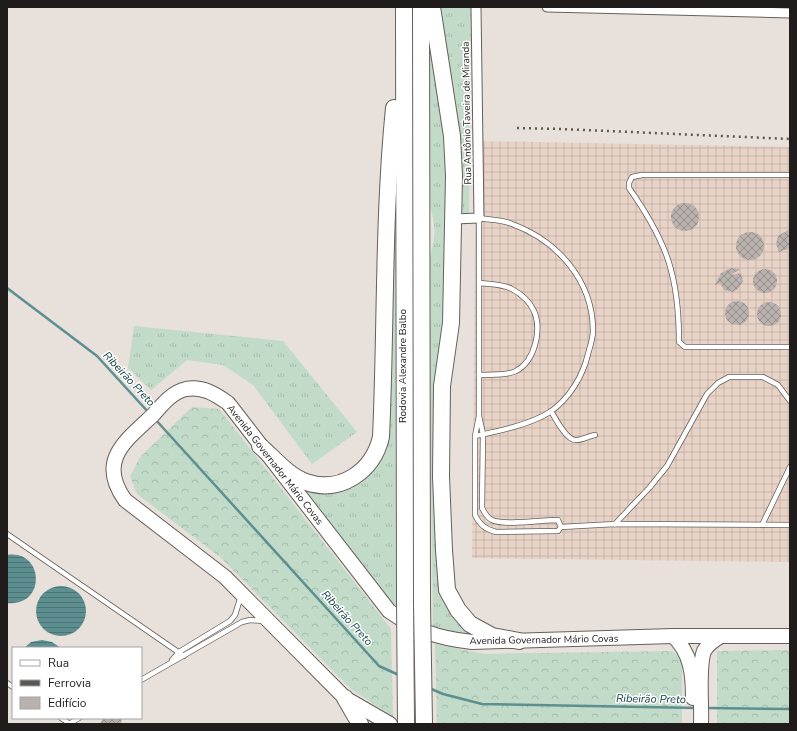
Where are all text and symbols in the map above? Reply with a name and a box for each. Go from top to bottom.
street label: Rua Antônio Taveira de Miranda [459,41,475,185]
street label: Rodovia Alexandre Balbo [396,309,410,423]
water label: Ribeirão Preto [100,348,158,410]
street label: Avenida Governador Mário Covas [224,402,327,528]
water label: Ribeirão Preto [318,587,376,649]
street label: Avenida Governador Mário Covas [469,632,619,648]
legend [12,647,142,719]
text: Rua [48,655,69,671]
text: Ferrovia [48,675,91,691]
water label: Ribeirão Preto [616,691,686,707]
text: Edifício [48,695,87,711]

